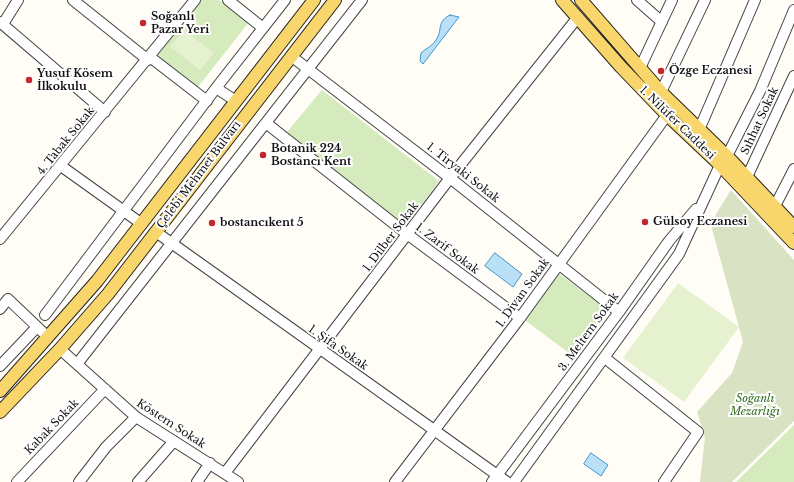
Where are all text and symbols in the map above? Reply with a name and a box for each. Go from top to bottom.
place label: Soğanlı Pazar Yeri [151,10,209,36]
marker: Soğanlı Pazar Yeri [138,18,148,28]
place label: Özge Eczanesi [669,64,752,78]
marker: Özge Eczanesi [656,66,666,76]
place label: Yusuf Kösem İlkokulu [37,67,113,93]
marker: Yusuf Kösem İlkokulu [24,75,34,85]
street label: 1. Nilüfer Caddesi [637,84,717,162]
street label: Sıhhat Sokak [739,85,781,157]
street label: 4. Tabak Sokak [35,104,97,178]
street label: Çelebi Mehmet Bulvarı [154,119,244,231]
street label: 1. Tiryaki Sokak [424,140,502,206]
place label: Botanik 224 Bostancı Kent [271,142,351,168]
marker: Botanik 224 Bostancı Kent [258,150,268,160]
street label: 1. Dilber Sokak [360,200,422,274]
place label: Gülsoy Eczanesi [653,215,747,229]
place label: bostancıkent 5 [220,216,304,230]
marker: Gülsoy Eczanesi [640,217,650,227]
marker: bostancıkent 5 [207,218,217,228]
street label: 1. Zarif Sokak [413,221,481,277]
street label: 1. Divan Sokak [494,256,552,330]
street label: 3. Meltem Sokak [556,290,622,374]
street label: 1. Şifa Sokak [306,323,370,373]
park label: Soğanlı Mezarlığı [730,392,780,418]
street label: Kabak Sokak [22,397,82,457]
street label: Köstem Sokak [134,397,208,451]

